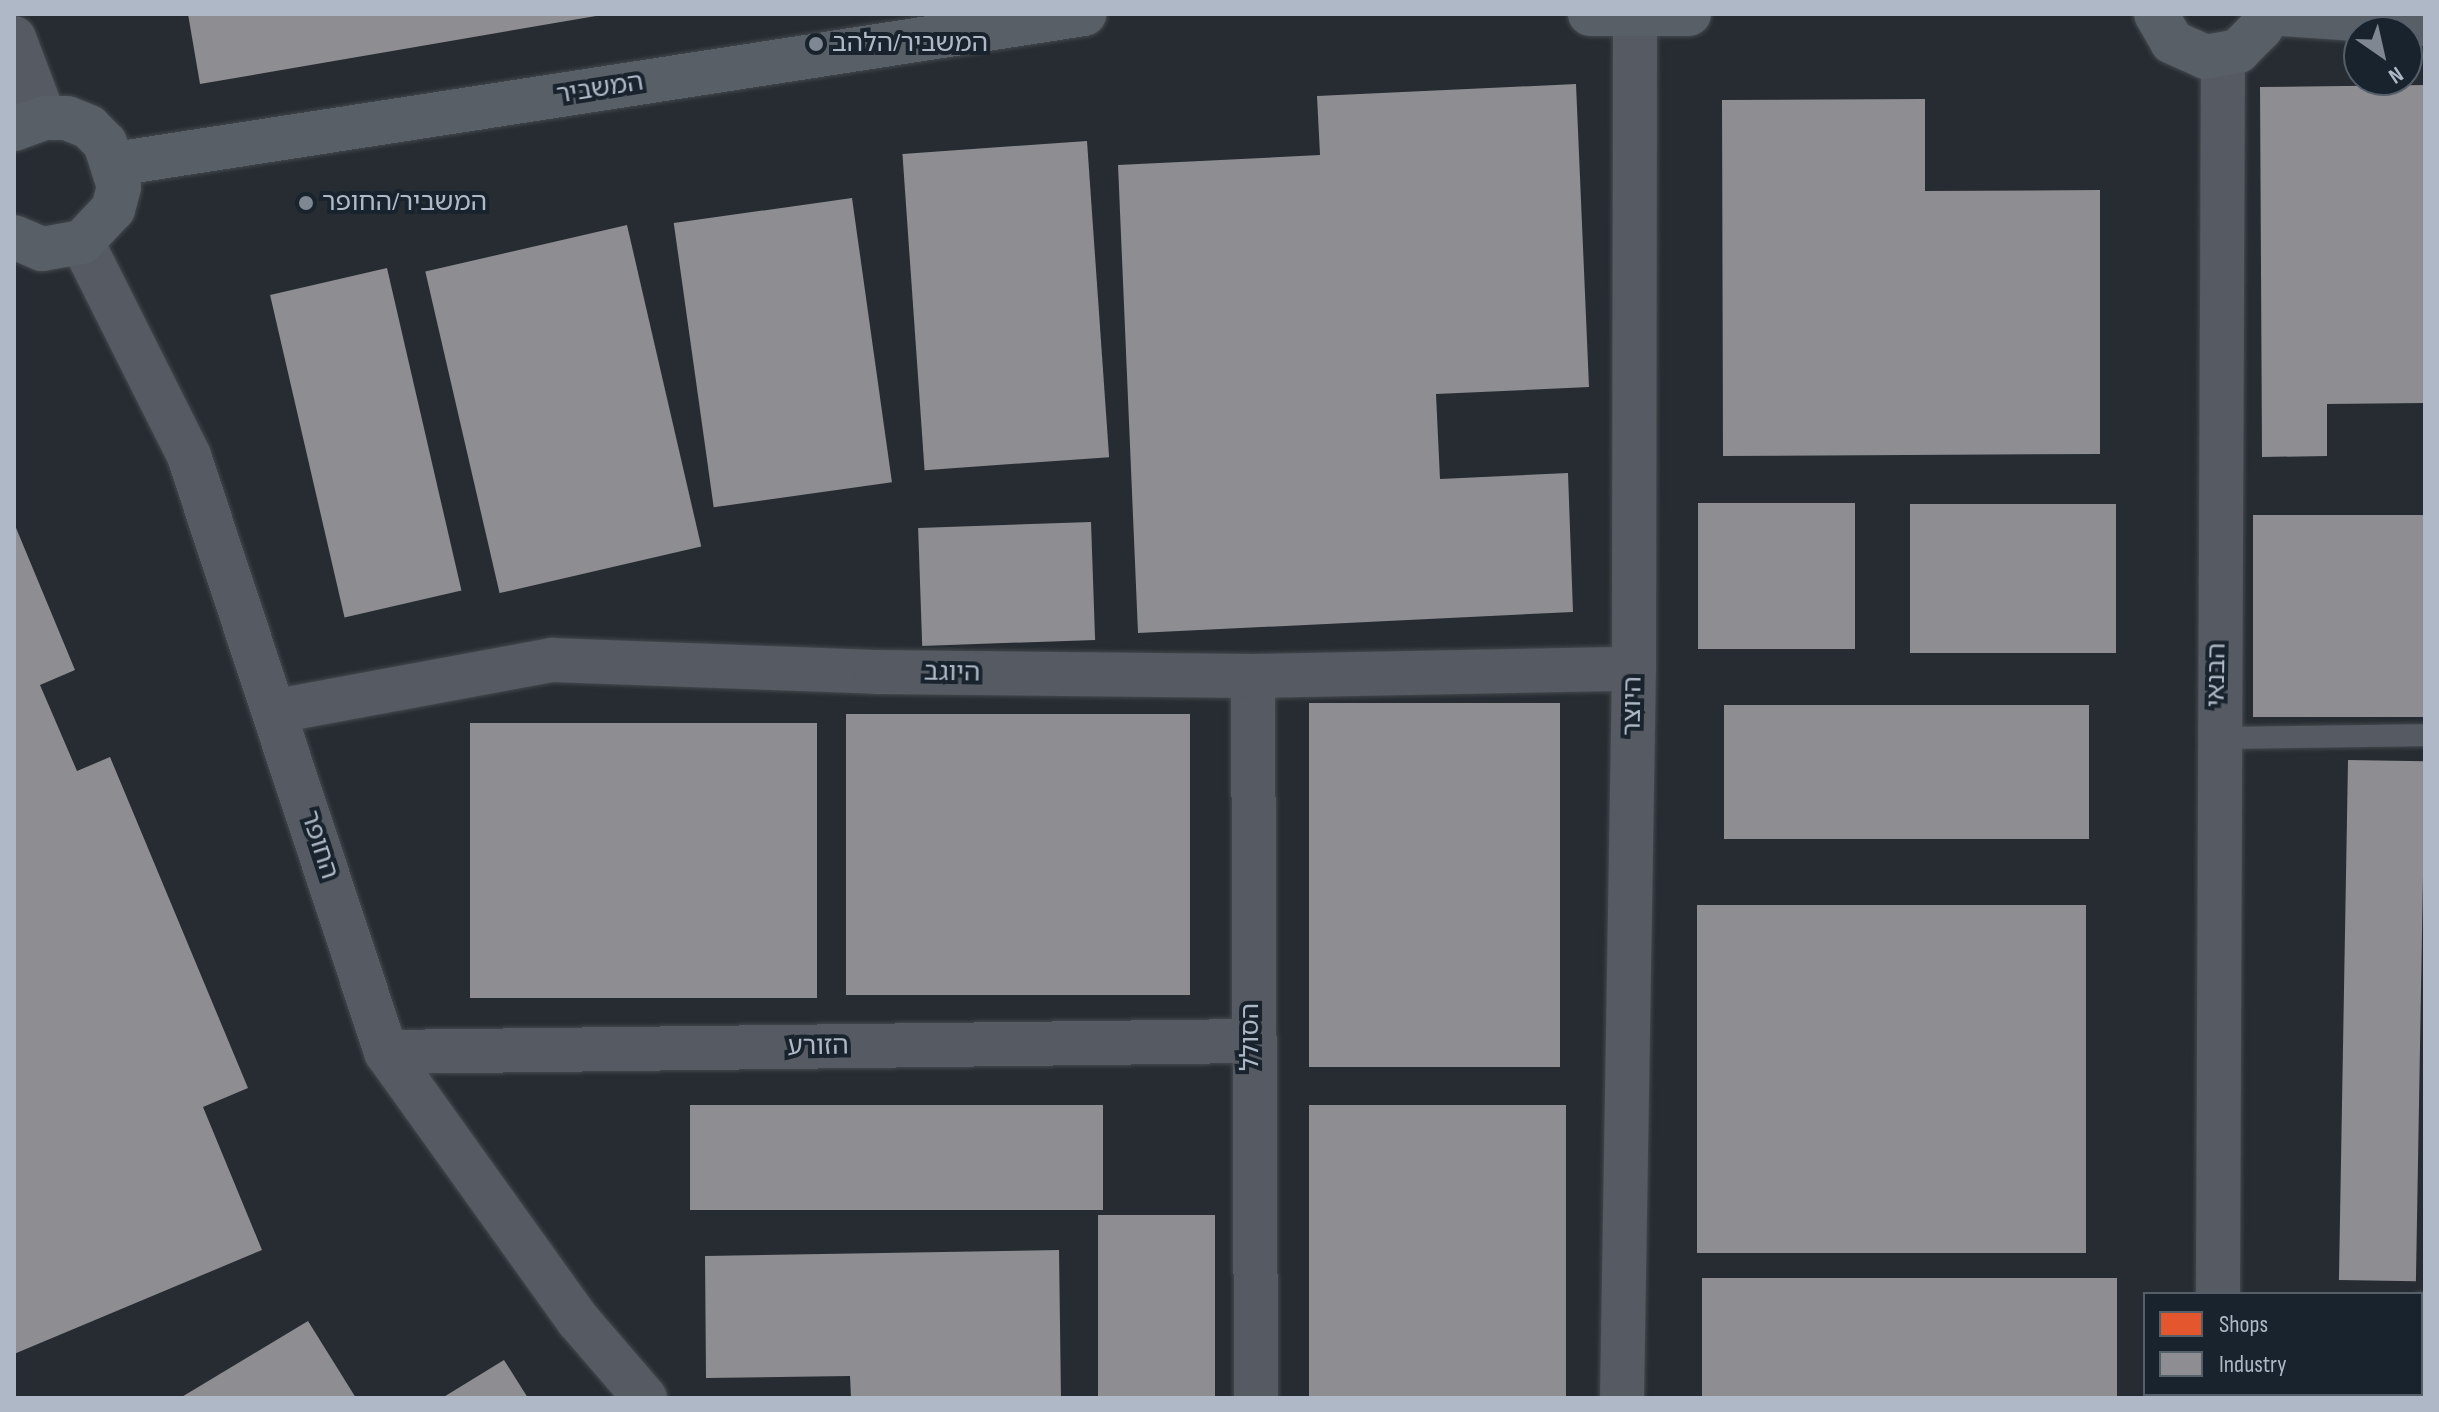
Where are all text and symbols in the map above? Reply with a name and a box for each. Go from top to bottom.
north arrow [2343,16,2423,96]
place label: המשביר/הלהב [832,28,988,60]
marker: המשביר/הלהב [807,35,825,53]
text: N [2383,60,2408,89]
street label: המשביר [554,67,646,111]
place label: המשביר/החופר [322,187,487,219]
marker: המשביר/החופר [297,194,315,212]
street label: הבנאי [2201,642,2233,708]
street label: היוגב [923,657,981,689]
street label: היוצר [1617,676,1649,736]
street label: החופר [293,807,345,883]
street label: הסולל [1235,1003,1267,1071]
street label: הזורע [787,1031,849,1063]
legend [2143,1292,2423,1396]
text: Shops [2219,1310,2268,1339]
text: Industry [2219,1350,2286,1379]

